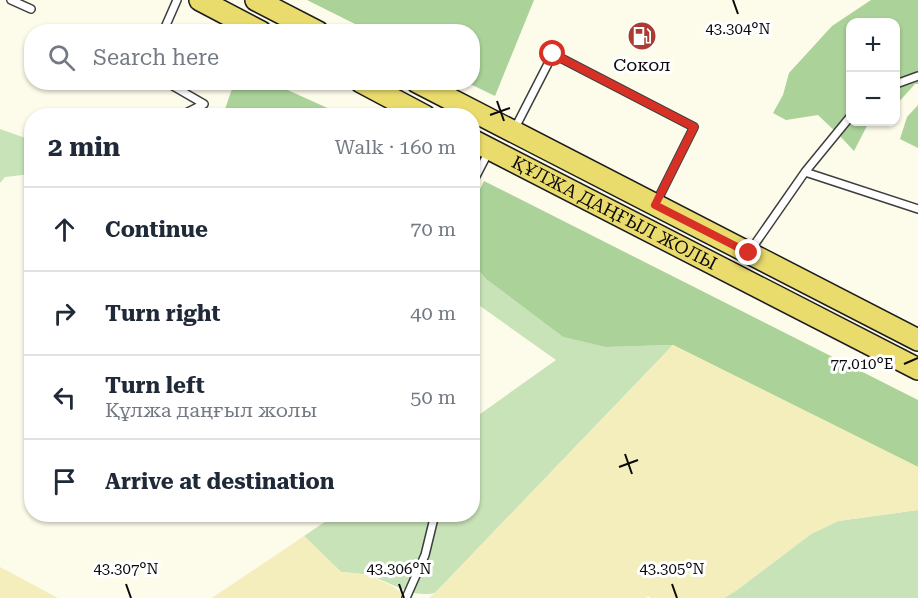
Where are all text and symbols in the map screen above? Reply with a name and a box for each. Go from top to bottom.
map controls [846,18,900,126]
button: + [846,18,900,72]
fuel station icon: Сокол [626,20,658,52]
text: 43.304°N [705,20,771,38]
search box [24,24,480,90]
route start [539,40,565,66]
icon: search [45,41,78,74]
text: Search here [93,45,219,70]
place label: Сокол [613,54,671,75]
button: − [846,72,900,126]
text: 2 min [48,132,120,162]
text: Walk · 160 m [335,135,456,159]
street label: ҚҰЛЖА ДАҢҒЫЛ ЖОЛЫ [508,151,721,274]
icon: ahead [48,213,81,246]
text: Continue [105,217,208,242]
text: 70 m [410,217,456,241]
route end [735,239,761,265]
icon: right [48,297,81,330]
text: Turn right [105,301,220,326]
text: 40 m [410,301,456,325]
text: 77.010°E [831,355,893,373]
text: Turn left [105,373,205,398]
icon: left [48,381,81,414]
text: 50 m [410,385,456,409]
text: Құлжа даңғыл жолы [105,398,317,422]
icon: arrive [48,465,81,498]
text: Arrive at destination [105,469,334,494]
text: 43.307°N [93,560,159,578]
text: 43.306°N [366,560,432,578]
text: 43.305°N [639,560,705,578]

